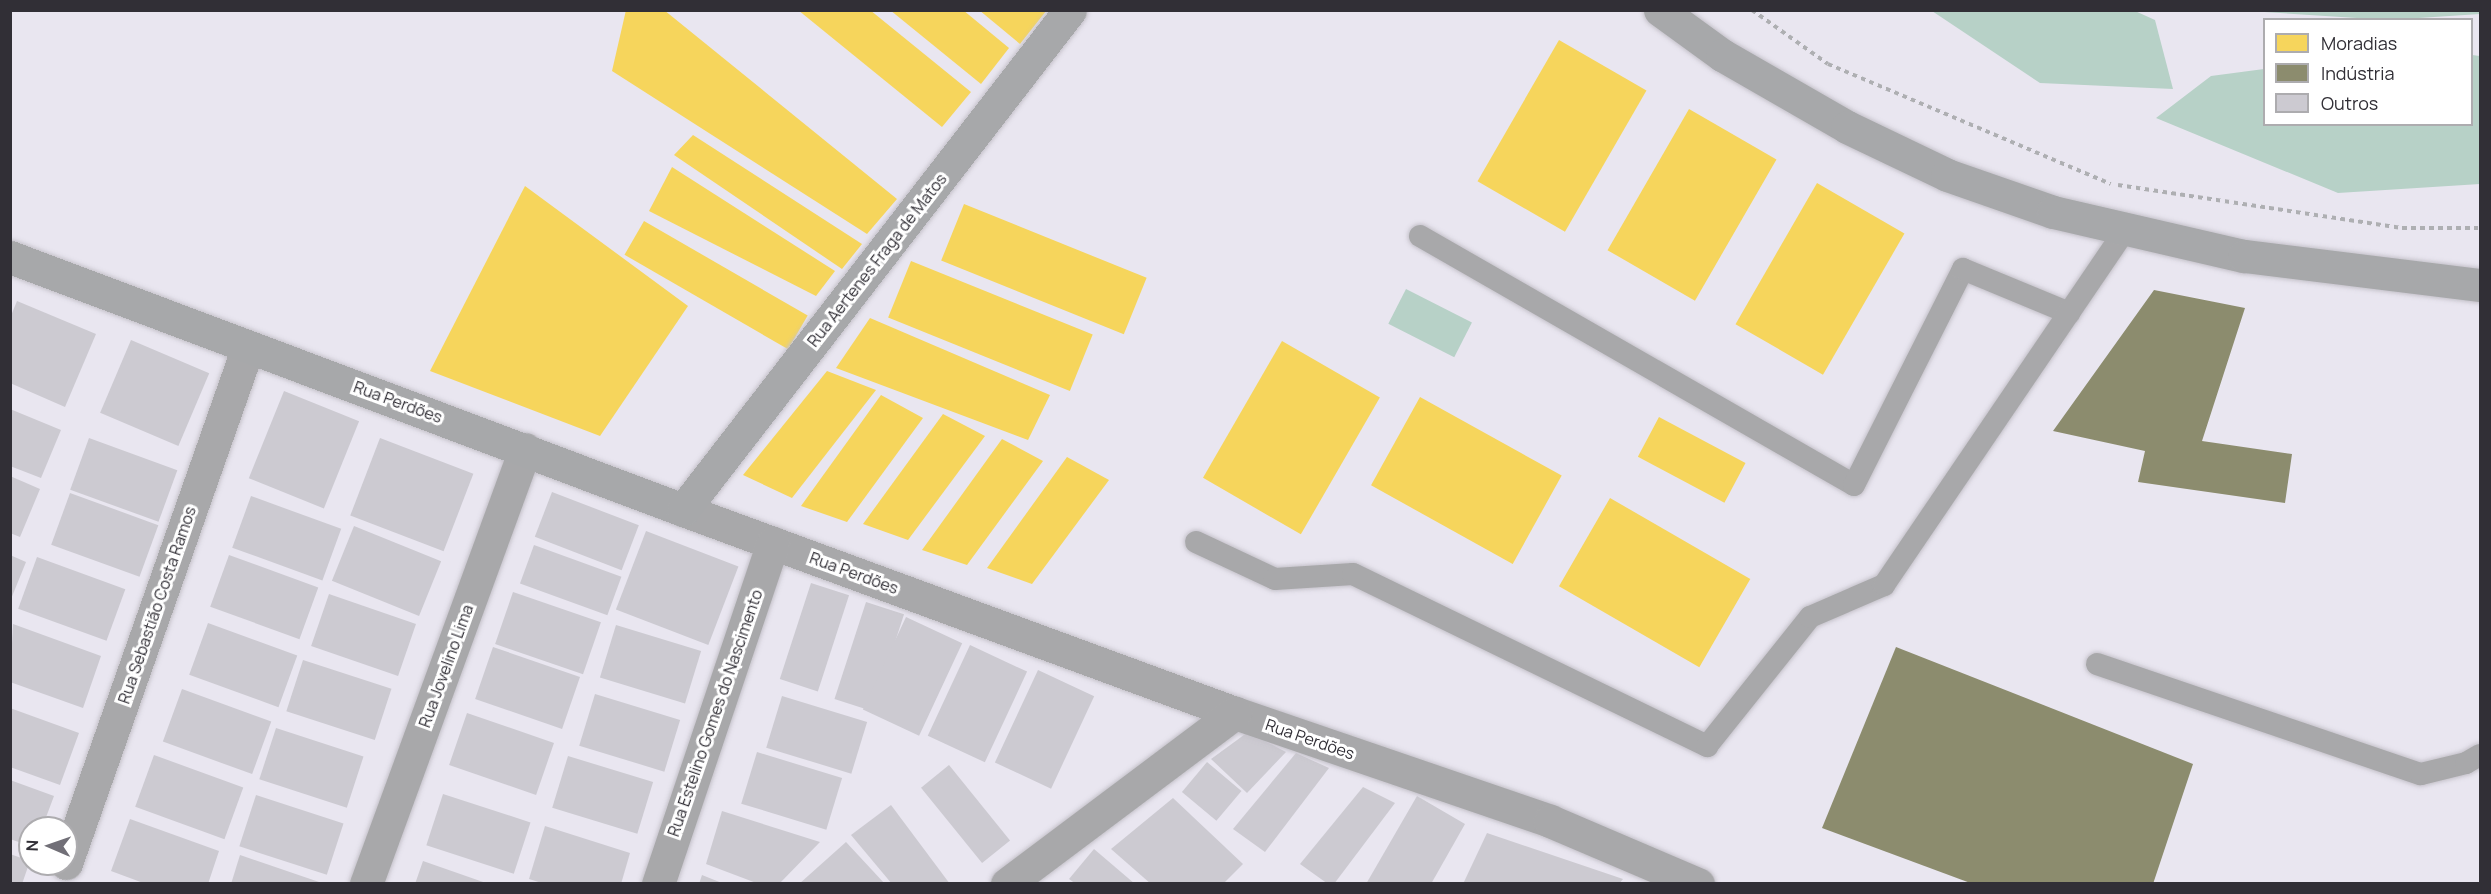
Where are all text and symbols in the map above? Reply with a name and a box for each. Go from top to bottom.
legend [2263,18,2473,126]
text: Moradias [2321,31,2397,55]
text: Indústria [2321,61,2395,85]
text: Outros [2321,91,2378,115]
street label: Rua Aertenes Fraga de Matos [803,169,951,351]
street label: Rua Perdões [351,377,445,427]
street label: Rua Sebastião Costa Ramos [114,504,200,706]
street label: Rua Perdões [807,548,901,598]
street label: Rua Estelino Gomes do Nascimento [664,587,766,839]
street label: Rua Jovelino Lima [415,602,477,730]
street label: Rua Perdões [1263,715,1357,763]
north arrow [18,816,78,876]
text: N [21,839,43,852]

